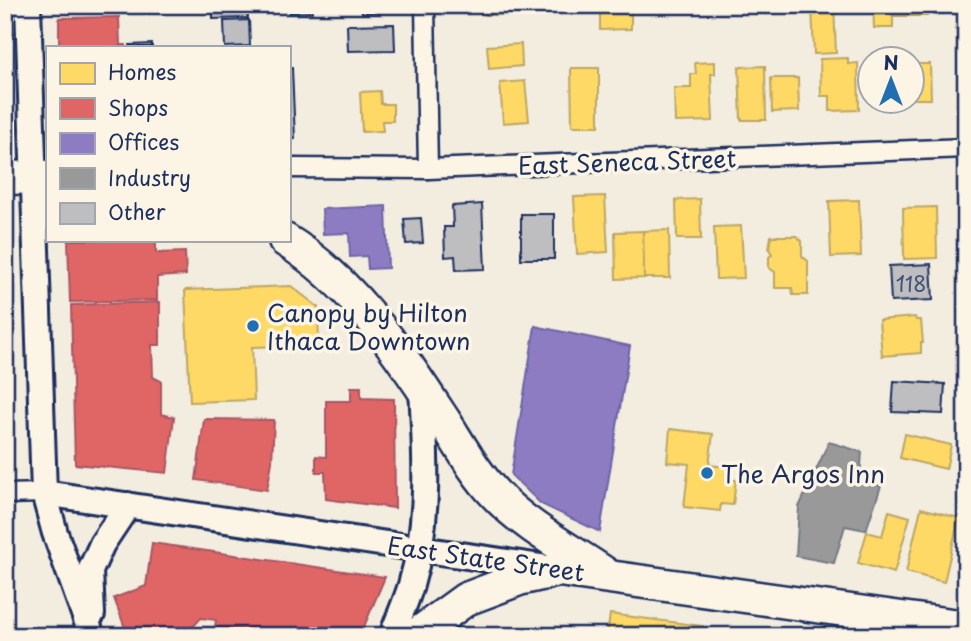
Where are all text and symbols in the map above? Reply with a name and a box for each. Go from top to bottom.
legend [46,46,290,242]
north arrow [856,46,926,116]
text: N [883,48,899,76]
text: Homes [108,55,176,87]
text: Shops [108,91,168,123]
text: Offices [108,125,179,157]
street label: East Seneca Street [517,139,737,183]
text: Industry [108,161,191,193]
text: Other [108,195,166,227]
house number: 118 [896,267,926,299]
place label: Canopy by Hilton Ithaca Downtown [267,294,470,358]
marker: Canopy by Hilton Ithaca Downtown [245,318,261,334]
place label: The Argos Inn [721,455,885,491]
marker: The Argos Inn [699,465,715,481]
street label: East State Street [385,526,587,590]

